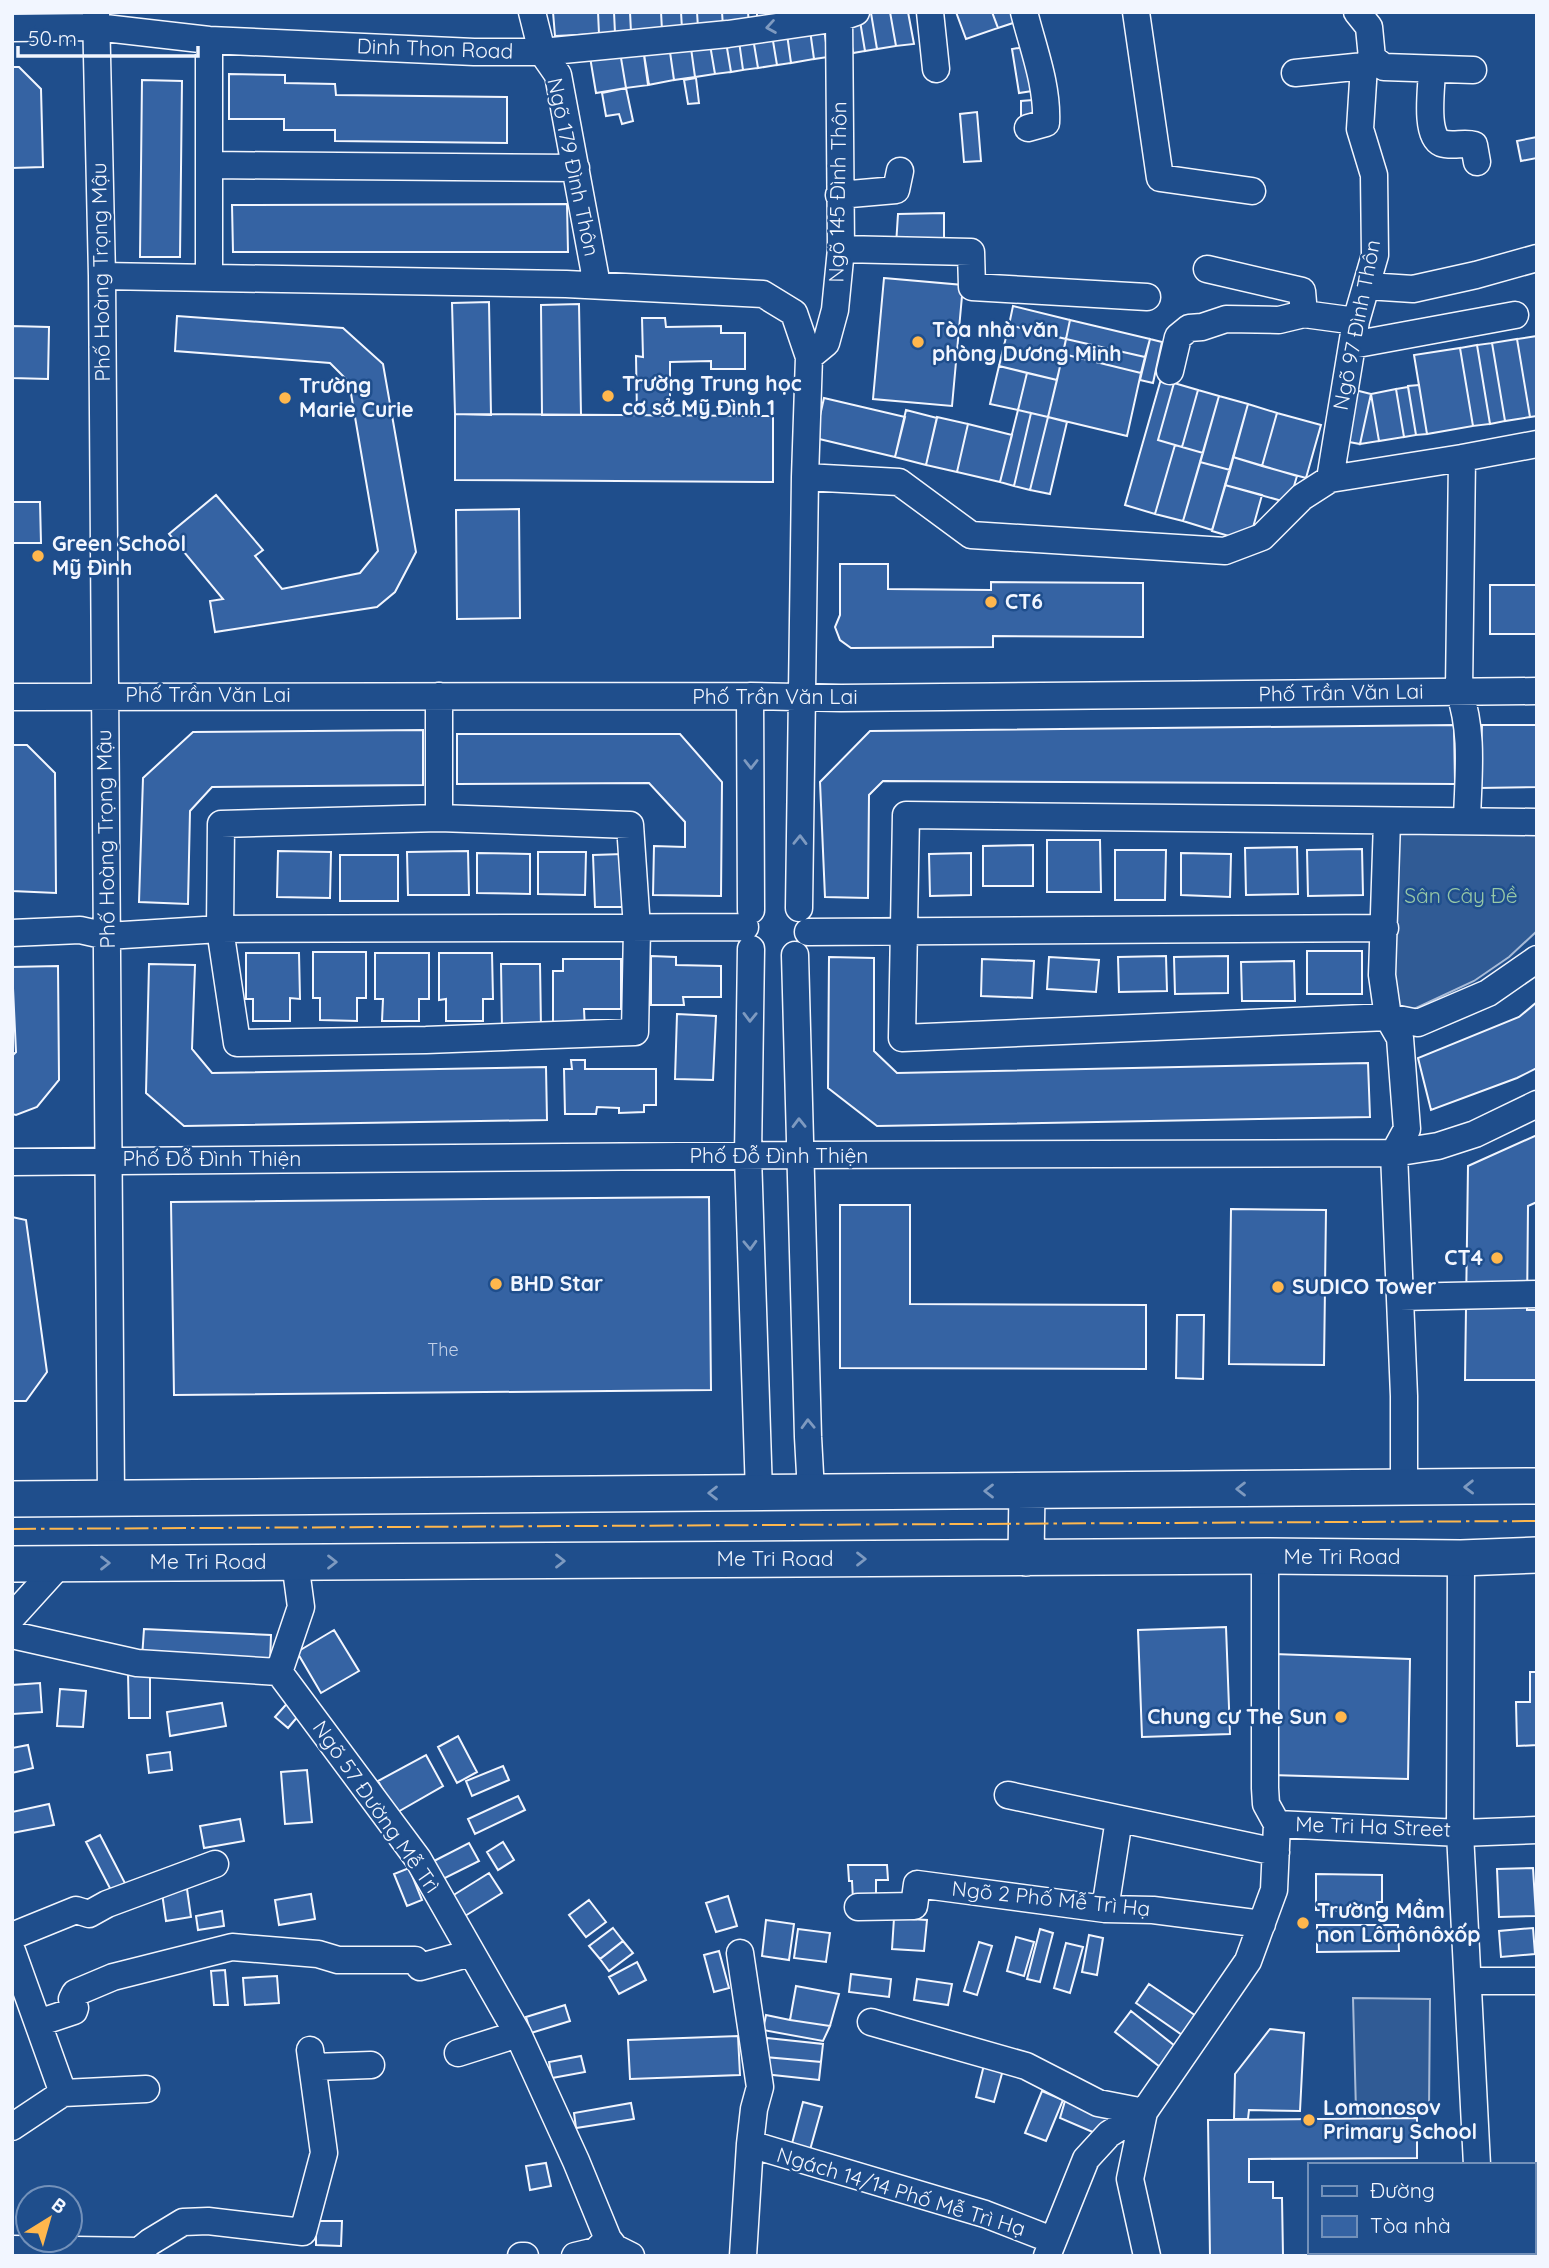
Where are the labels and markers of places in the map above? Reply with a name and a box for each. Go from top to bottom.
place label: Tòa nhà văn phòng Dương Minh [932,316,1122,366]
marker: Tòa nhà văn phòng Dương Minh [910,334,926,350]
place label: Trường Trung học cơ sở Mỹ Đình 1 [622,370,802,420]
place label: Trường Marie Curie [299,372,414,422]
marker: Trường Trung học cơ sở Mỹ Đình 1 [600,388,616,404]
marker: Trường Marie Curie [277,390,293,406]
place label: Green School Mỹ Đình [52,530,186,580]
marker: Green School Mỹ Đình [30,548,46,564]
place label: CT6 [1005,588,1043,614]
marker: CT6 [983,594,999,610]
place label: CT4 [1444,1244,1483,1270]
marker: CT4 [1489,1250,1505,1266]
place label: BHD Star [510,1270,603,1296]
place label: SUDICO Tower [1292,1273,1436,1299]
marker: BHD Star [488,1276,504,1292]
marker: SUDICO Tower [1270,1279,1286,1295]
place label: Chung cư The Sun [1147,1703,1327,1729]
marker: Chung cư The Sun [1333,1709,1349,1725]
place label: Trường Mầm non Lômônôxốp [1317,1897,1481,1947]
marker: Trường Mầm non Lômônôxốp [1295,1915,1311,1931]
place label: Lomonosov Primary School [1323,2094,1477,2144]
marker: Lomonosov Primary School [1301,2112,1317,2128]

